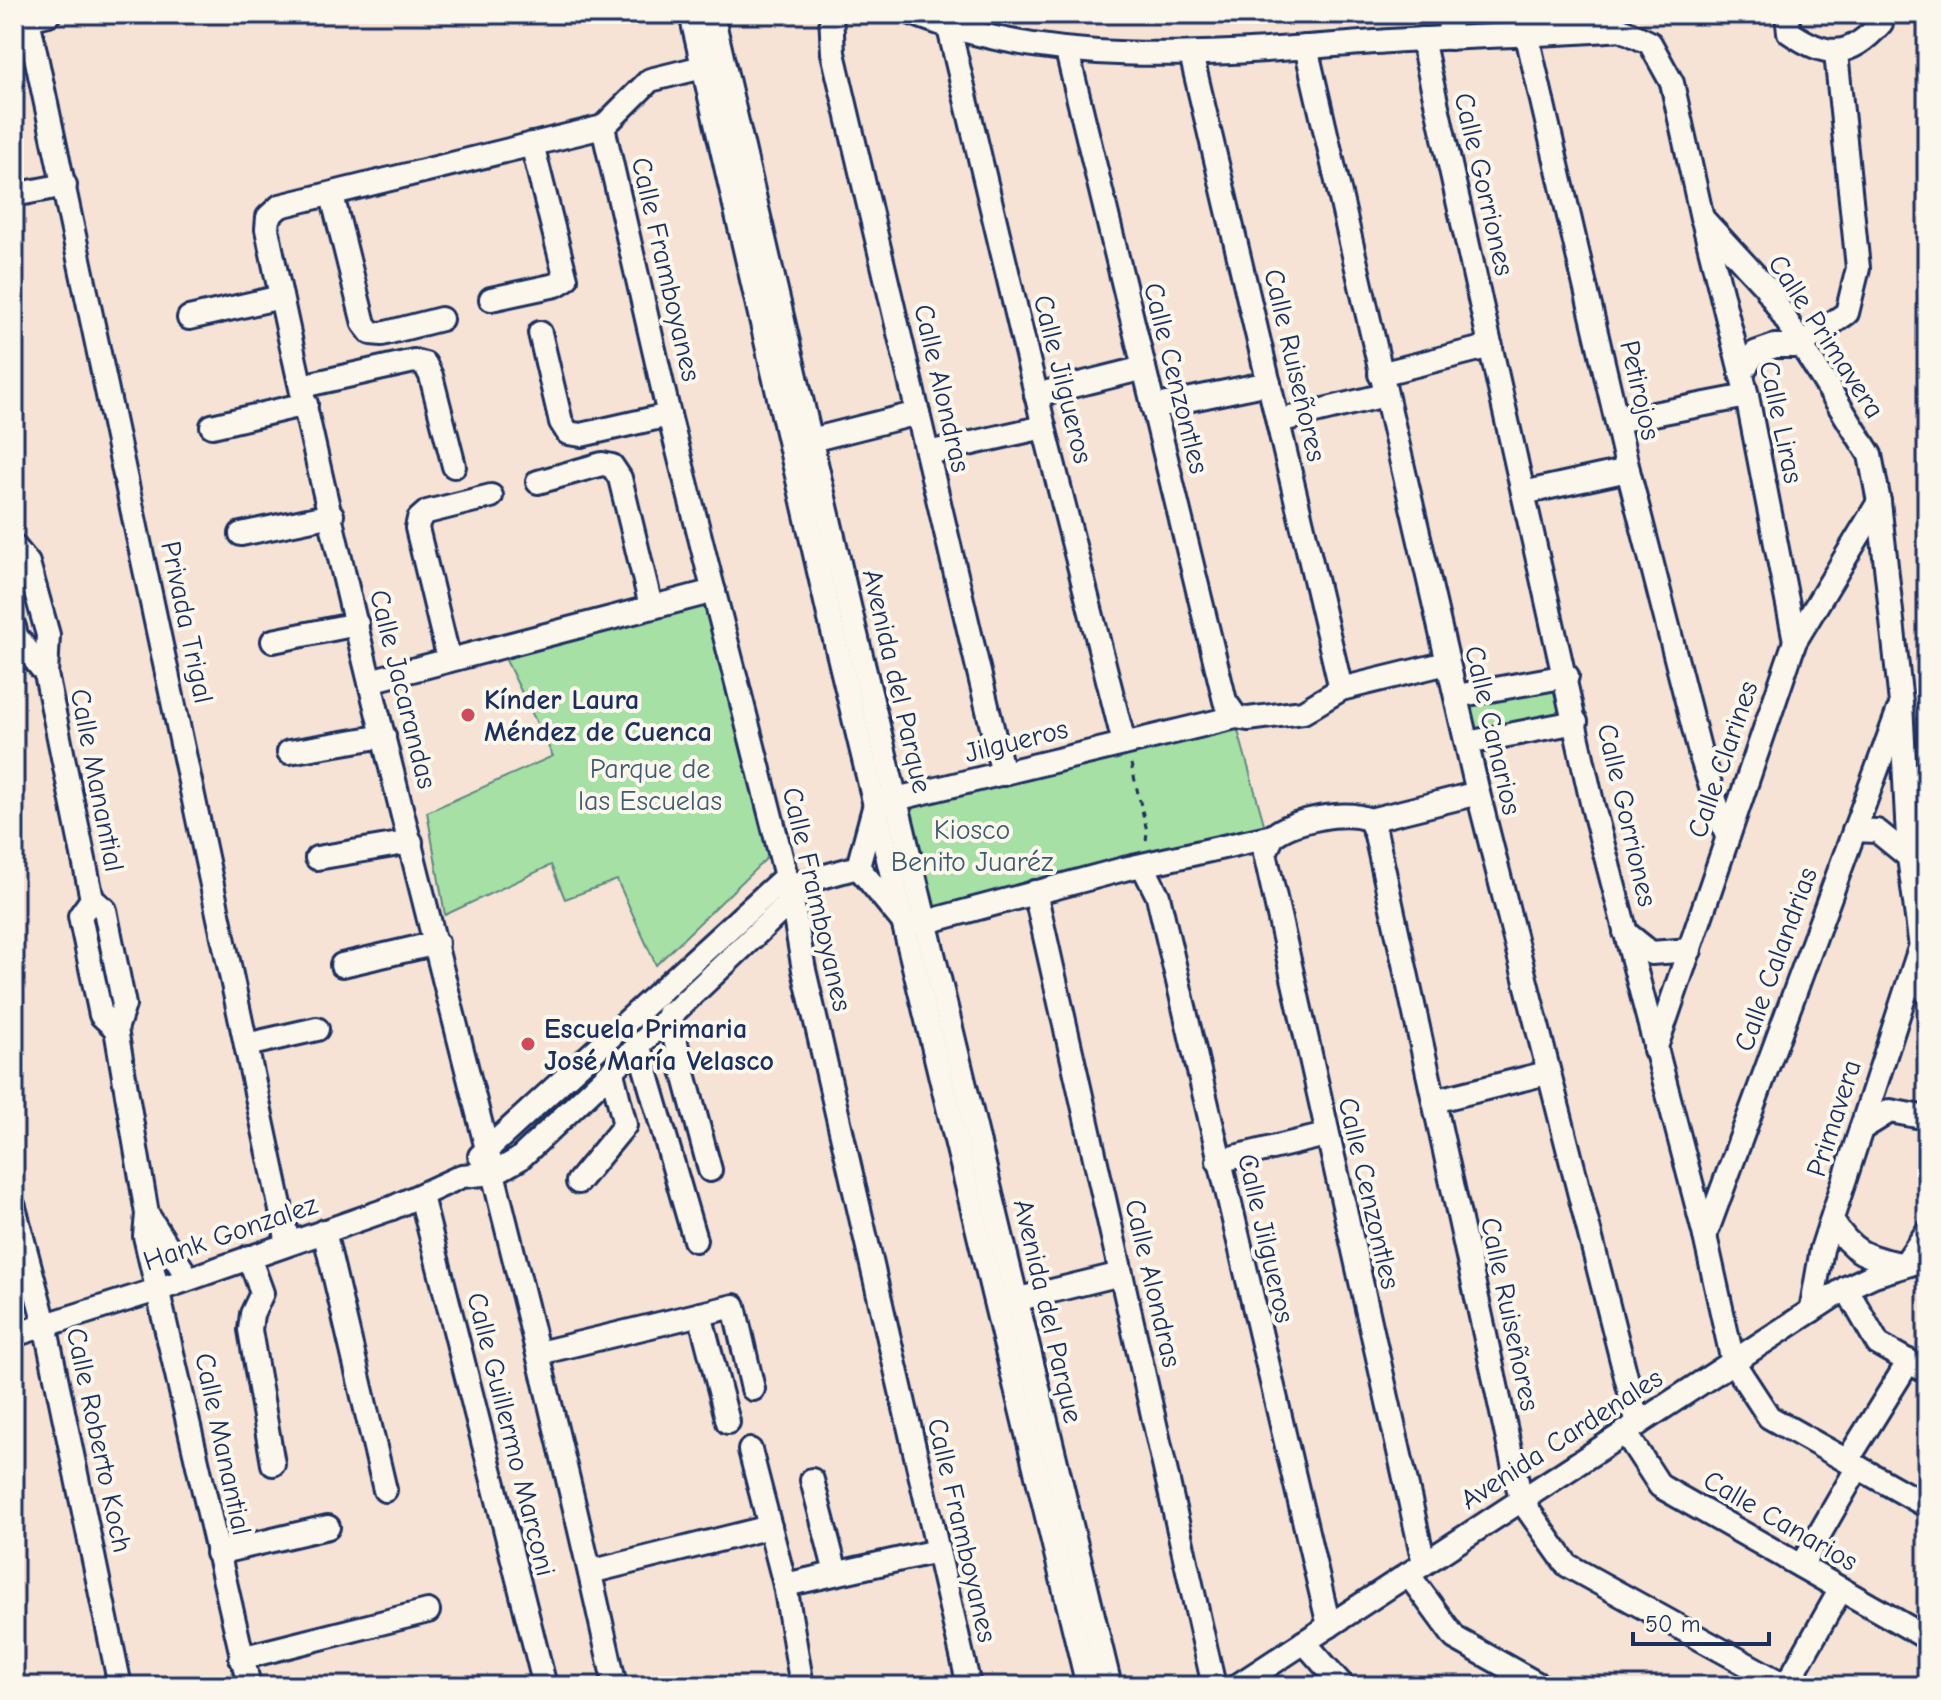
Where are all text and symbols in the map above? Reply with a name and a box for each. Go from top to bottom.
street label: Calle Gorriones [1447,90,1521,279]
street label: Calle Framboyanes [625,154,707,384]
street label: Calle Primavera [1761,249,1891,424]
street label: Calle Ruiseñores [1257,266,1333,465]
street label: Calle Cenzontles [1137,279,1215,477]
street label: Calle Jilgueros [1027,292,1099,467]
street label: Calle Alondras [907,301,977,475]
street label: Petirojos [1613,337,1667,443]
street label: Calle Liras [1752,358,1810,486]
street label: Privada Trigal [154,538,220,706]
street label: Avenida del Parque [856,566,938,796]
street label: Calle Jacarandas [363,586,443,792]
street label: Calle Canarios [1458,643,1528,818]
street label: Calle Clarines [1681,677,1765,842]
place label: Kínder Laura Méndez de Cuenca [484,684,712,748]
street label: Calle Manantial [64,686,130,874]
marker: Kínder Laura Méndez de Cuenca [459,706,477,724]
street label: Jilgueros [961,713,1071,769]
street label: Calle Gorriones [1590,721,1664,910]
park label: Parque de las Escuelas [578,753,722,817]
street label: Calle Framboyanes [776,784,858,1014]
park label: Kiosco Benito Juaréz [891,814,1053,878]
street label: Calle Calandrias [1728,863,1824,1056]
place label: Escuela Primaria José María Velasco [544,1013,774,1077]
marker: Escuela Primaria José María Velasco [519,1035,537,1053]
street label: Primavera [1800,1056,1868,1181]
street label: Calle Cenzontles [1331,1094,1407,1292]
street label: Calle Jilgueros [1231,1151,1301,1326]
street label: Hank Gonzalez [139,1188,321,1278]
street label: Avenida del Parque [1007,1196,1089,1426]
street label: Calle Alondras [1118,1196,1188,1370]
street label: Calle Ruiseñores [1474,1215,1546,1414]
street label: Calle Guillermo Marconi [460,1289,562,1579]
street label: Calle Roberto Koch [60,1325,138,1556]
street label: Calle Manantial [188,1350,258,1538]
street label: Avenida Cardenales [1455,1362,1669,1516]
street label: Calle Framboyanes [921,1415,1003,1645]
street label: Calle Canarios [1698,1464,1863,1578]
scale bar [1633,1596,1769,1646]
text: 50 m [1645,1610,1701,1638]

